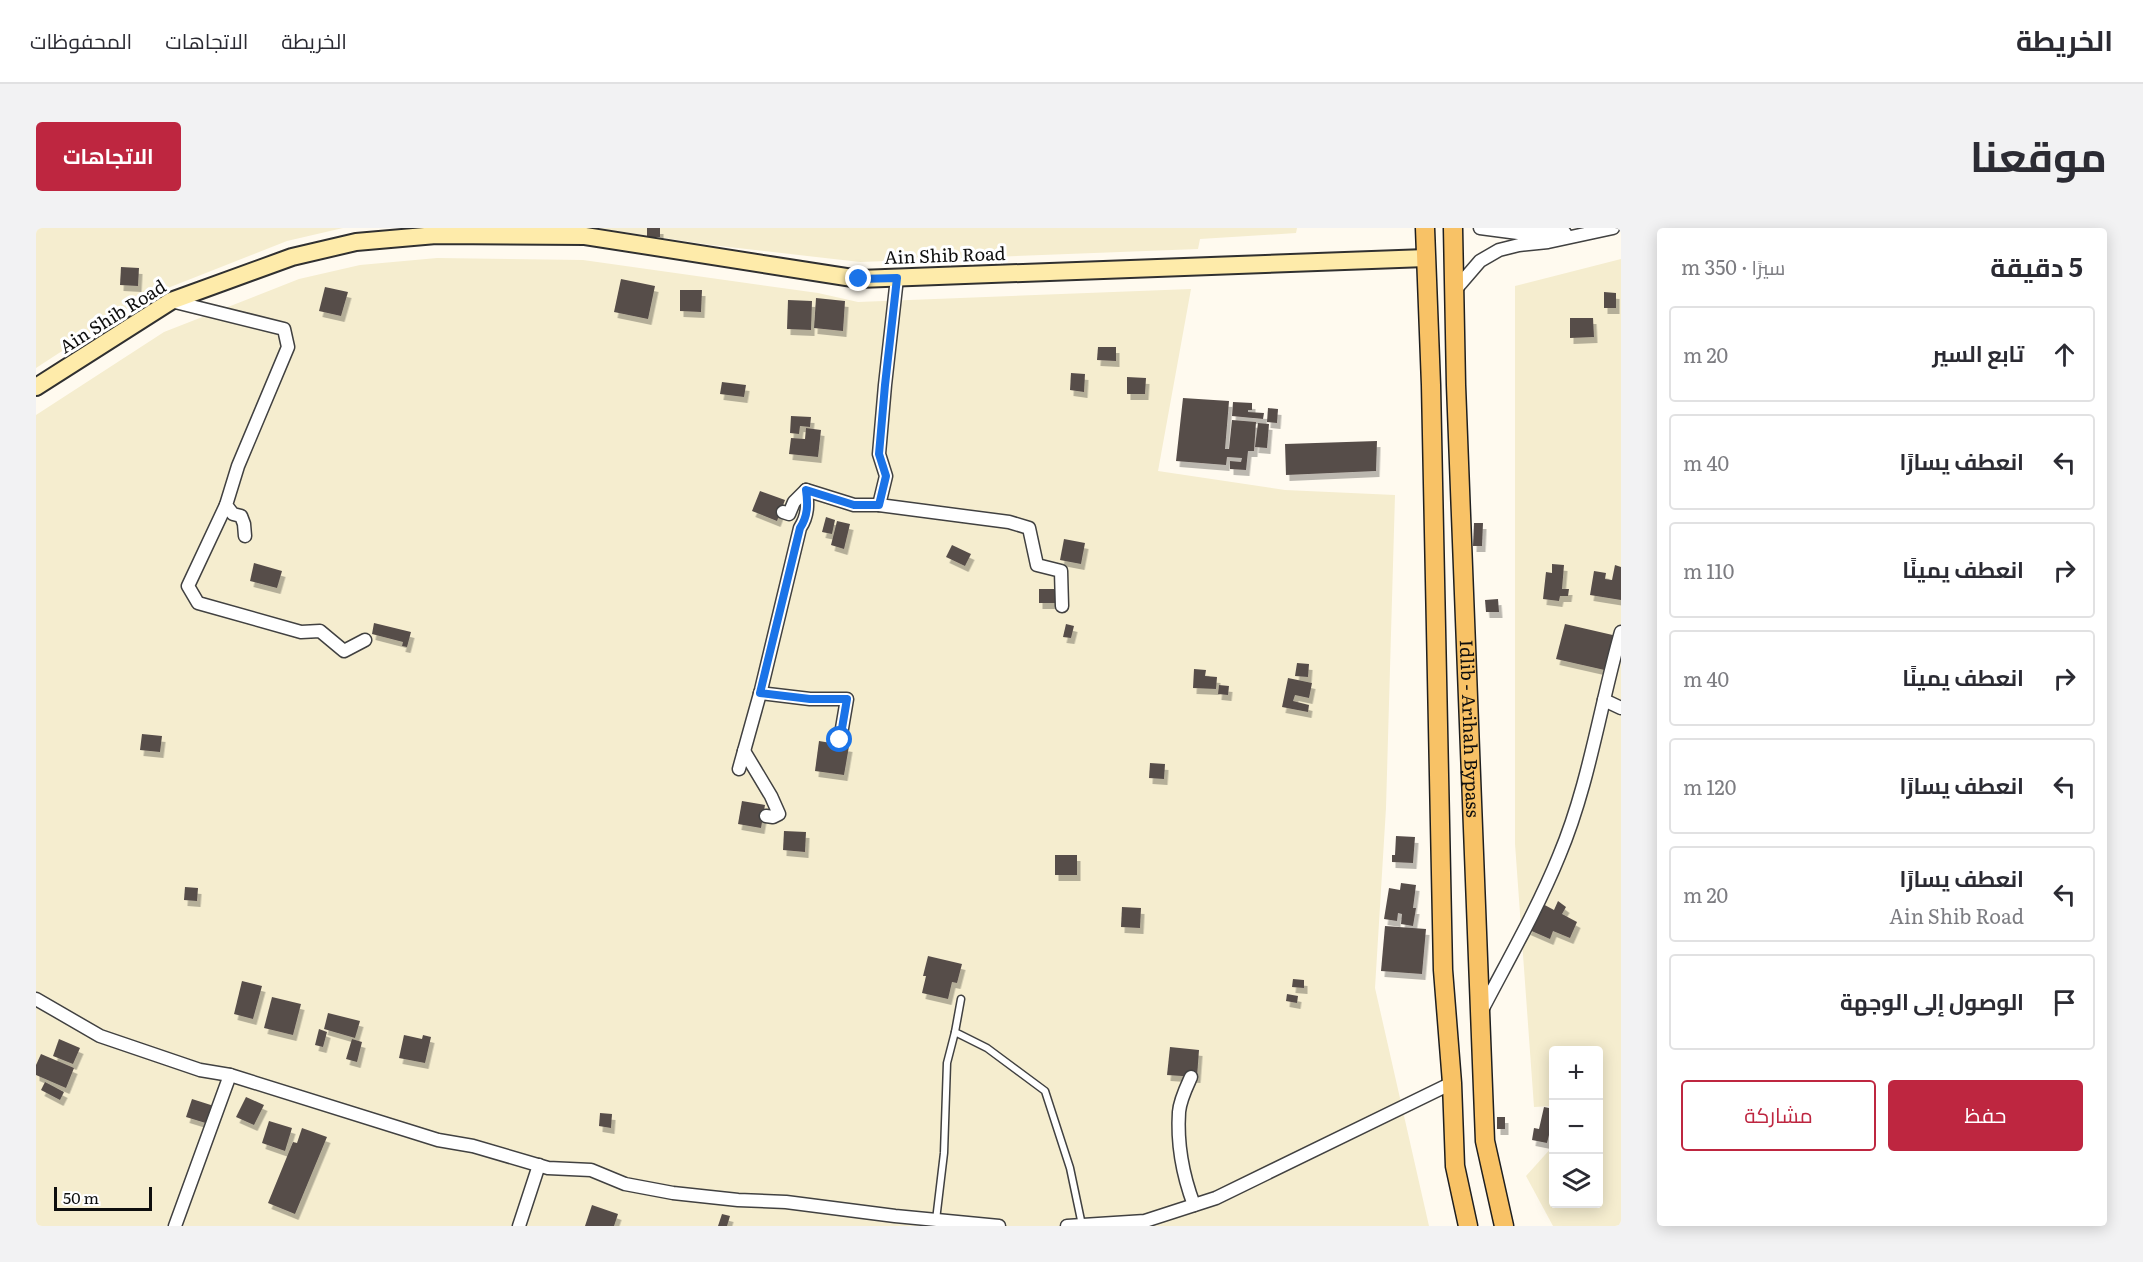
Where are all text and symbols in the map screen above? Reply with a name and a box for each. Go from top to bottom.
text: الخريطة [2016,18,2113,60]
text: المحفوظات [30,24,132,55]
text: الاتجاهات [165,24,248,55]
text: الخريطة [281,24,347,55]
button: الاتجاهات [36,122,181,191]
text: موقعنا [1970,123,2107,185]
street label: Ain Shib Road [884,239,1006,270]
text: 5 دقيقة [1990,246,2083,285]
text: سيرًا · 350 m [1681,251,1785,281]
route end [845,265,871,291]
street label: Ain Shib Road [54,272,171,359]
text: تابع السير [1932,336,2024,369]
icon: ahead [2048,338,2081,371]
text: 20 m [1683,339,1728,369]
text: انعطف يسارًا [1900,444,2024,477]
icon: left [2048,446,2081,479]
text: 40 m [1683,447,1729,477]
text: انعطف يمينًا [1902,552,2024,585]
icon: right [2048,554,2081,587]
text: 110 m [1683,555,1734,585]
street label: Idlib - Arihah Bypass [1454,639,1488,818]
text: انعطف يمينًا [1902,660,2024,693]
icon: right [2048,662,2081,695]
text: 40 m [1683,663,1729,693]
route start [826,726,852,752]
text: انعطف يسارًا [1900,768,2024,801]
icon: left [2048,770,2081,803]
text: 120 m [1683,771,1736,801]
text: انعطف يسارًا [1900,861,2024,894]
icon: left [2048,878,2081,911]
text: 20 m [1683,879,1728,909]
text: Ain Shib Road [1889,900,2024,930]
text: الوصول إلى الوجهة [1840,984,2024,1017]
icon: arrive [2048,986,2081,1019]
map controls [1549,1046,1603,1208]
button: + [1549,1046,1603,1100]
button: مشاركة [1681,1080,1876,1151]
button: حفظ [1888,1080,2083,1151]
button: − [1549,1100,1603,1154]
button: layers [1549,1154,1603,1208]
scale bar [54,1184,152,1212]
text: 50 m [63,1185,99,1209]

